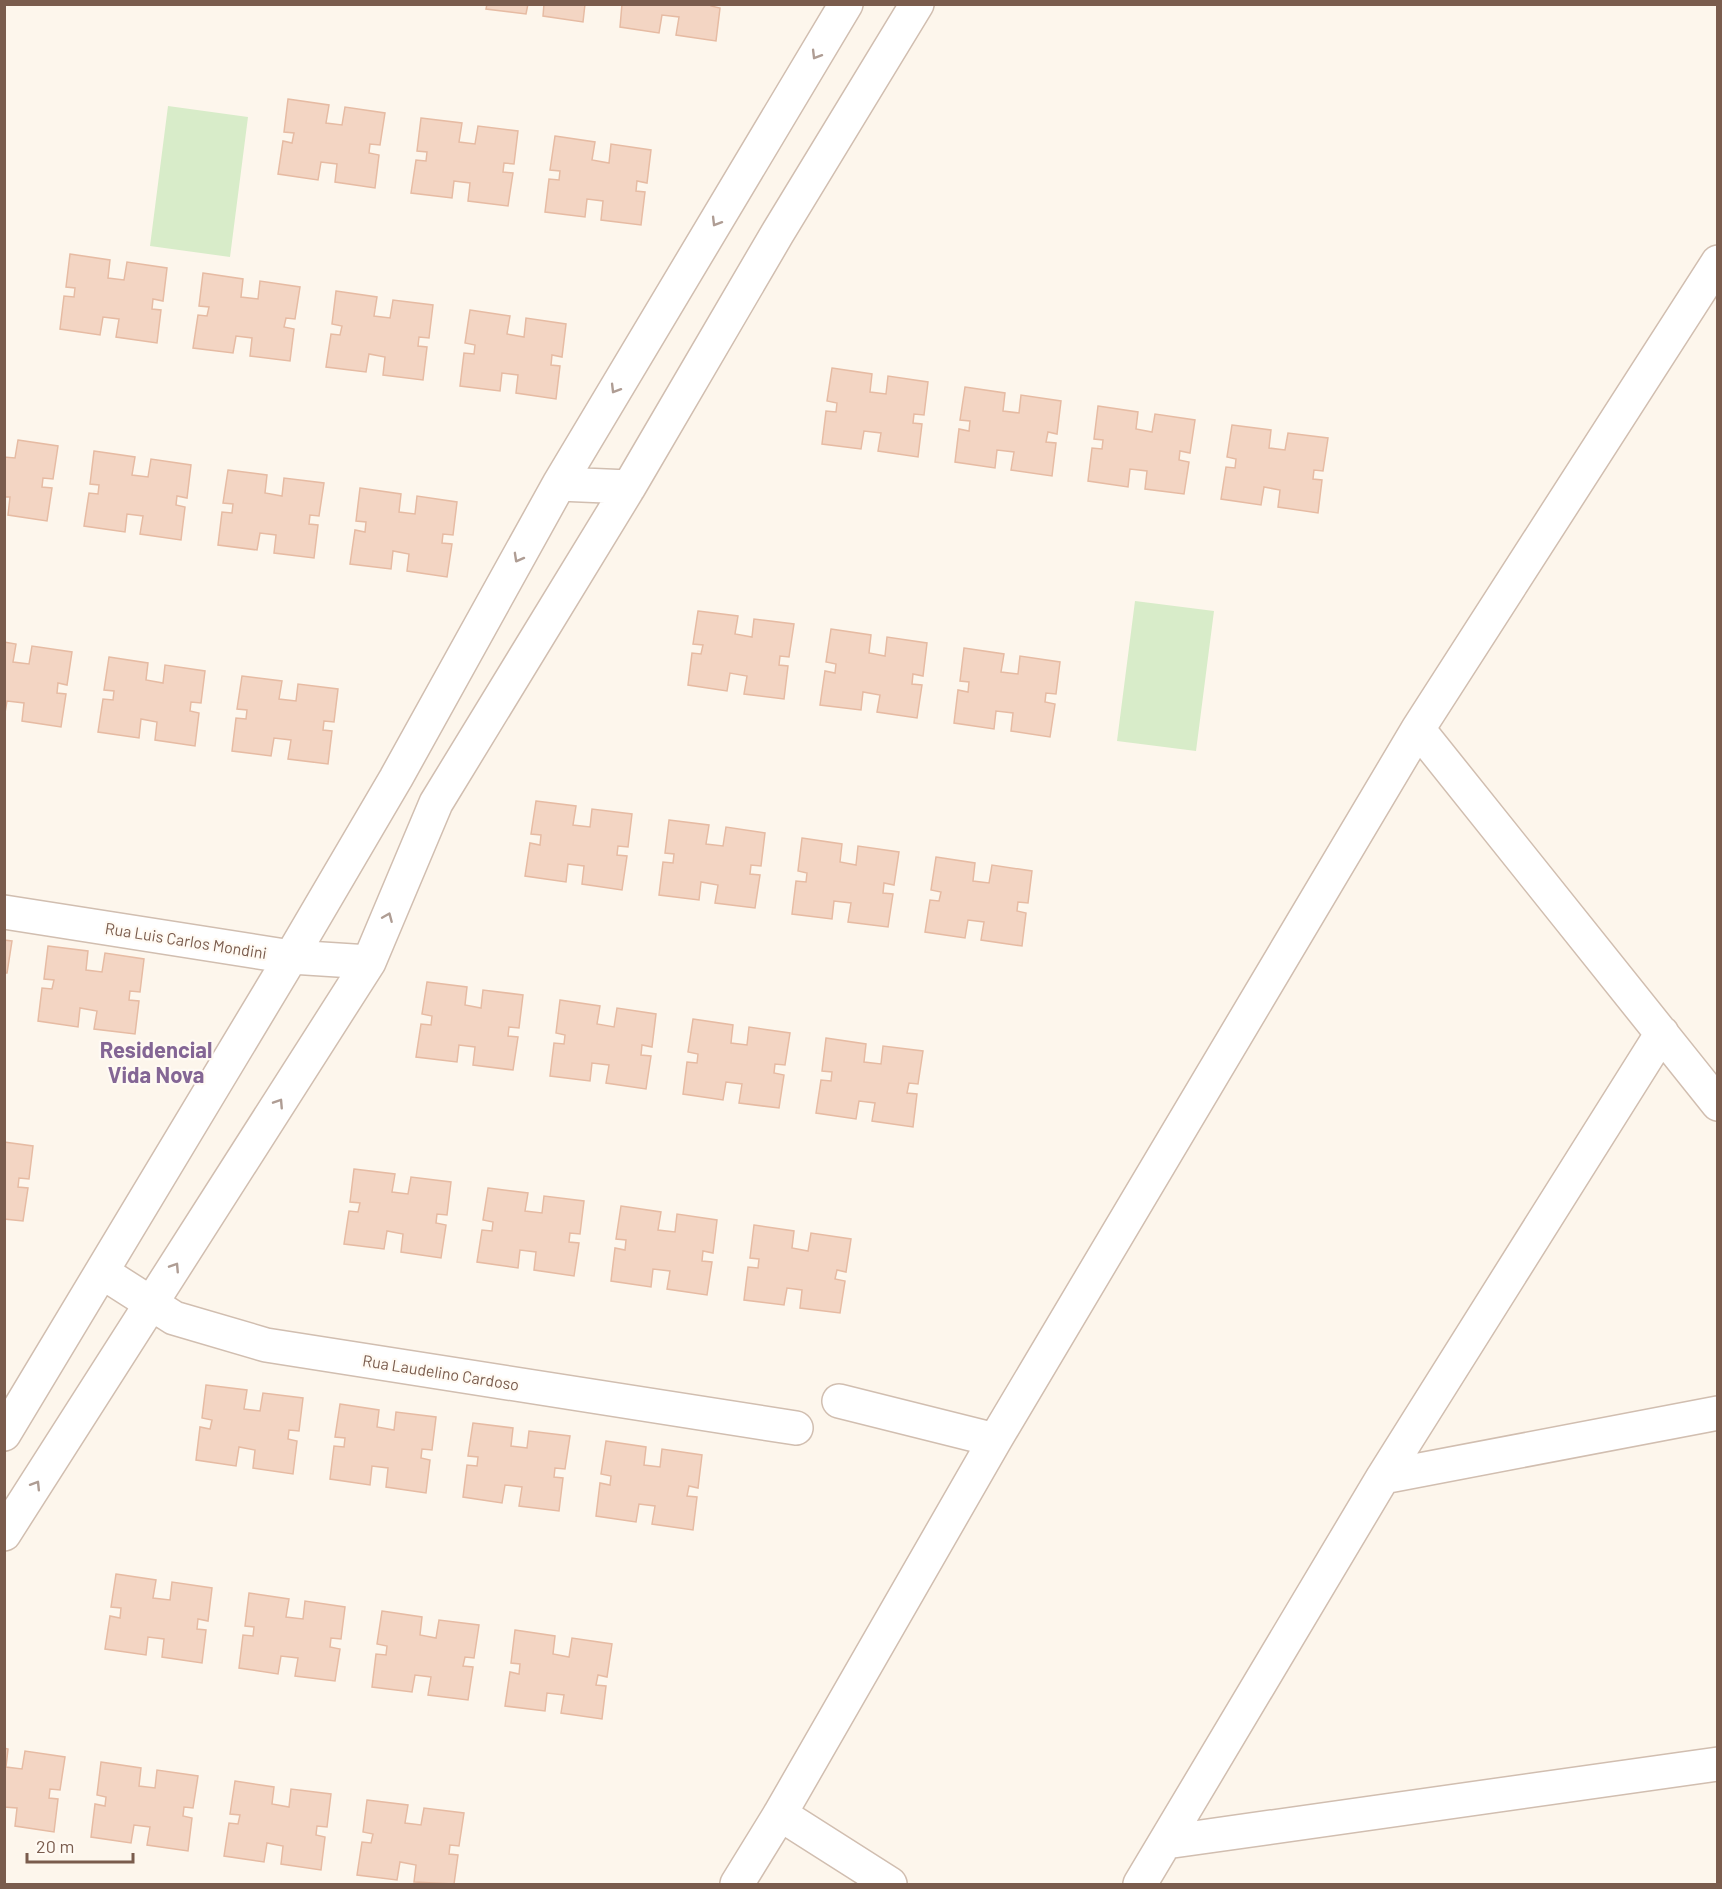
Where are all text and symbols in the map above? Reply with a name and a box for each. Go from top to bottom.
one-way arrow [811,49,823,59]
one-way arrow [711,216,723,226]
one-way arrow [611,383,623,393]
one-way arrow [514,552,525,562]
one-way arrow [381,912,393,923]
street label: Rua Luis Carlos Mondini [104,918,268,962]
district label: Residencial Vida Nova [100,1036,212,1087]
one-way arrow [272,1099,284,1109]
one-way arrow [167,1263,179,1273]
street label: Rua Laudelino Cardoso [361,1350,521,1394]
one-way arrow [29,1481,40,1492]
scale bar [27,1826,134,1864]
text: 20 m [36,1835,74,1857]

